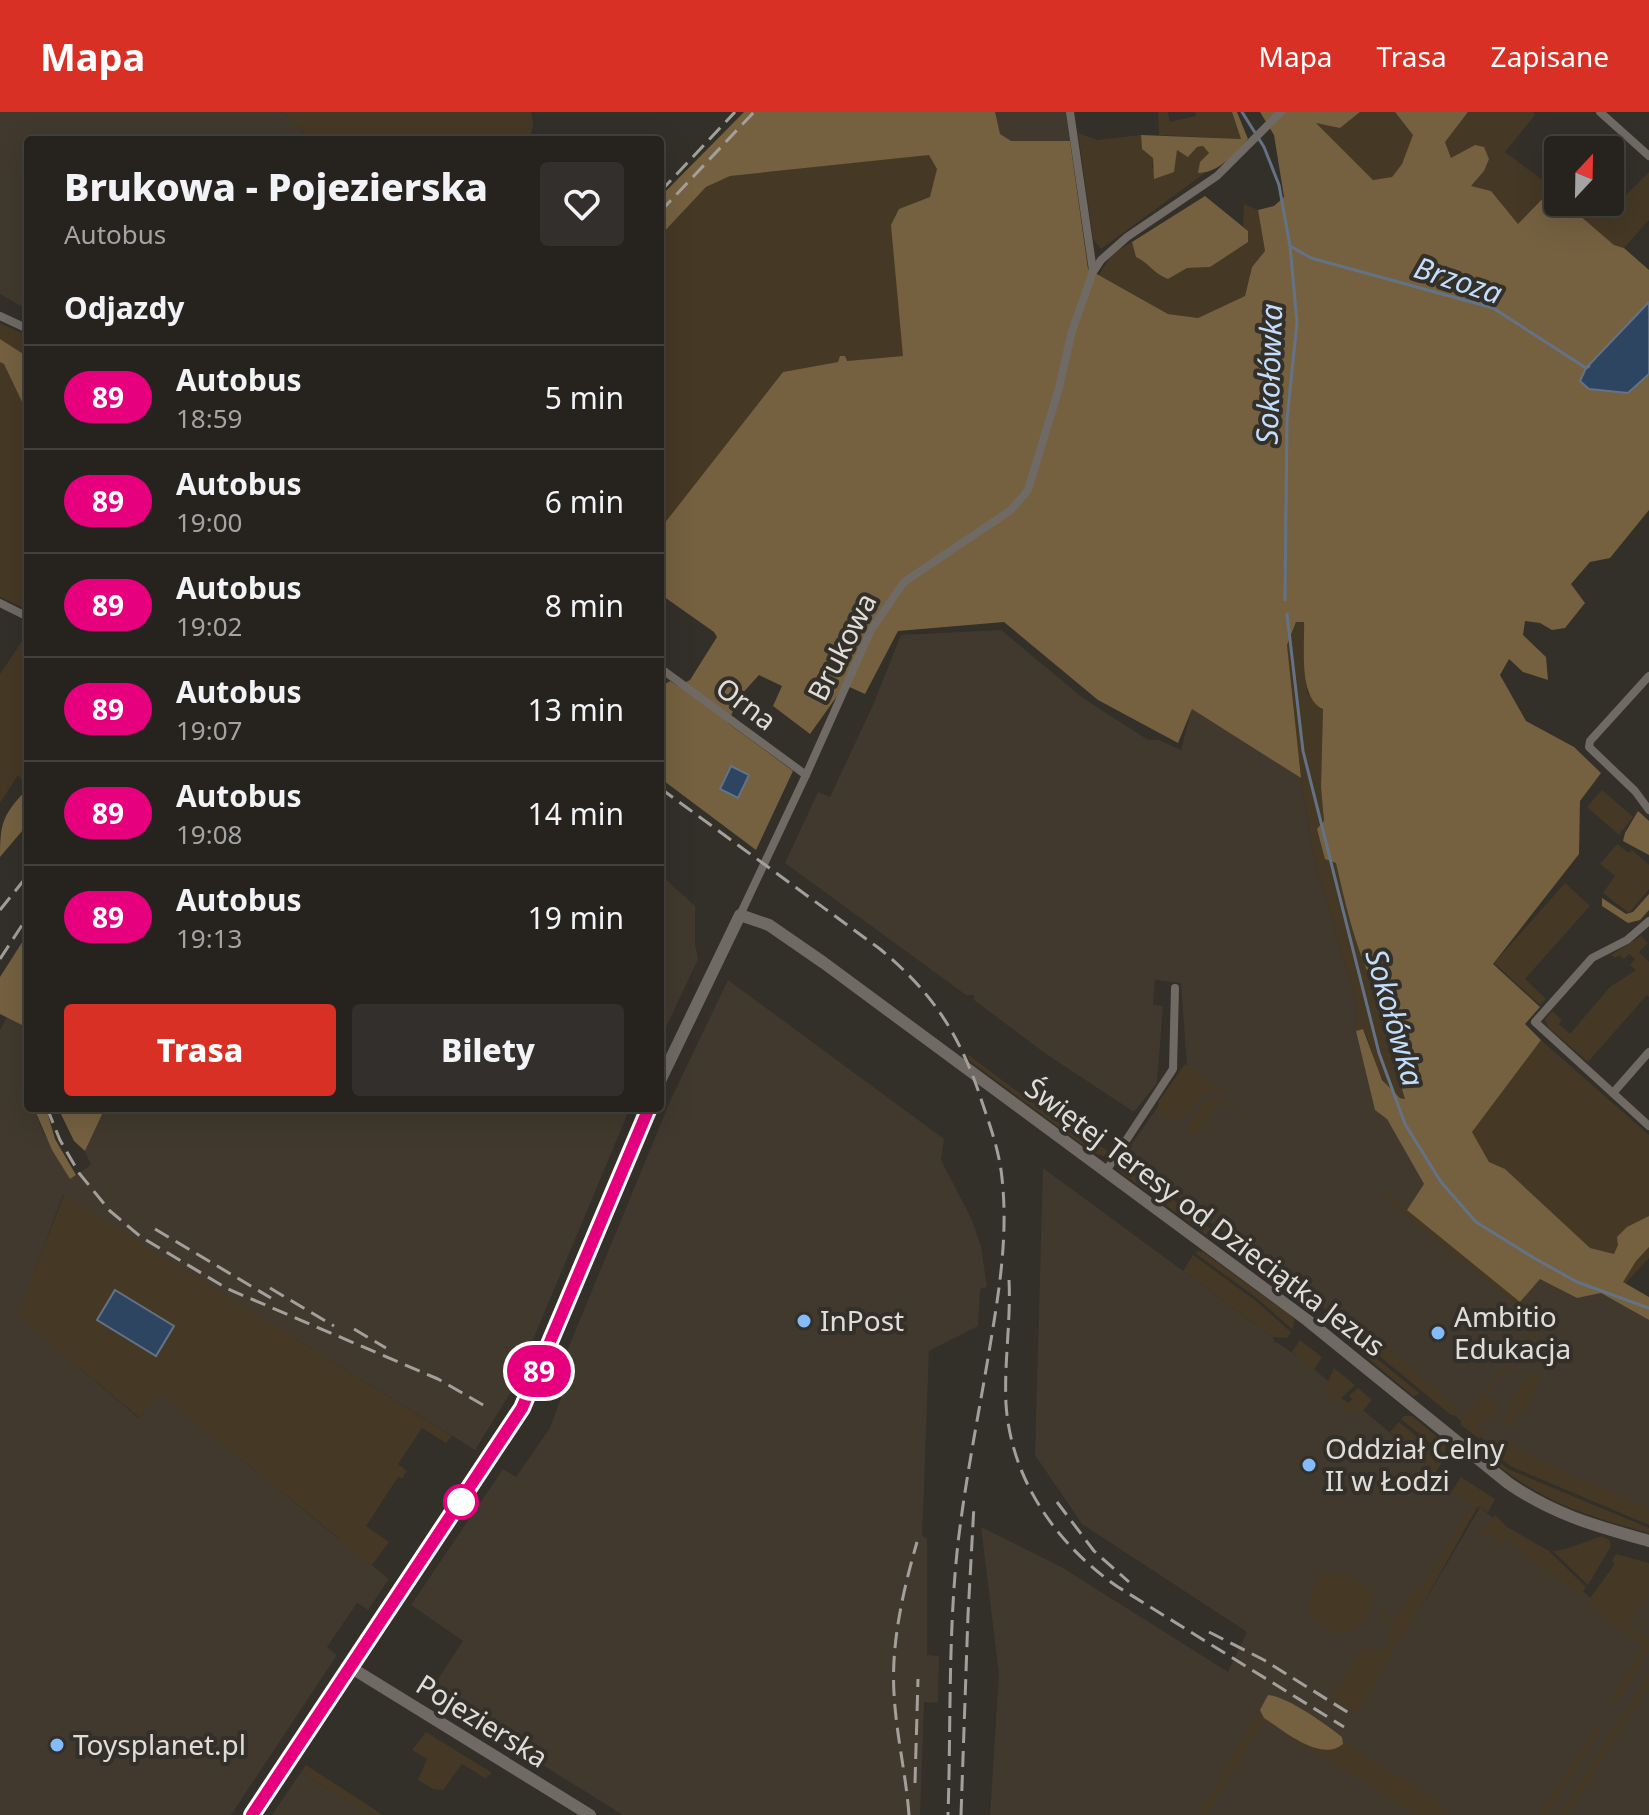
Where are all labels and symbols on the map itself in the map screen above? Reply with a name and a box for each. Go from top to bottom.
north arrow [1544,136,1624,216]
water label: Brzoza [1409,246,1508,313]
water label: Sokołówka [1246,303,1291,445]
street label: Brukowa [798,586,884,707]
street label: Orna [709,668,785,738]
water label: Sokołówka [1356,944,1435,1091]
street label: Świętej Teresy od Dzieciątka Jezus [1018,1068,1393,1364]
place label: Ambitio Edukacja [1454,1297,1571,1367]
place label: InPost [820,1301,904,1339]
marker: InPost [795,1312,813,1330]
marker: Ambitio Edukacja [1429,1324,1447,1342]
line badge: 89 [503,1345,575,1397]
place label: Oddział Celny II w Łodzi [1325,1429,1505,1499]
marker: Oddział Celny II w Łodzi [1300,1456,1318,1474]
unlabelled marker [444,1485,478,1519]
street label: Pojezierska [410,1665,556,1776]
place label: Toysplanet.pl [73,1725,246,1763]
marker: Toysplanet.pl [48,1736,66,1754]

